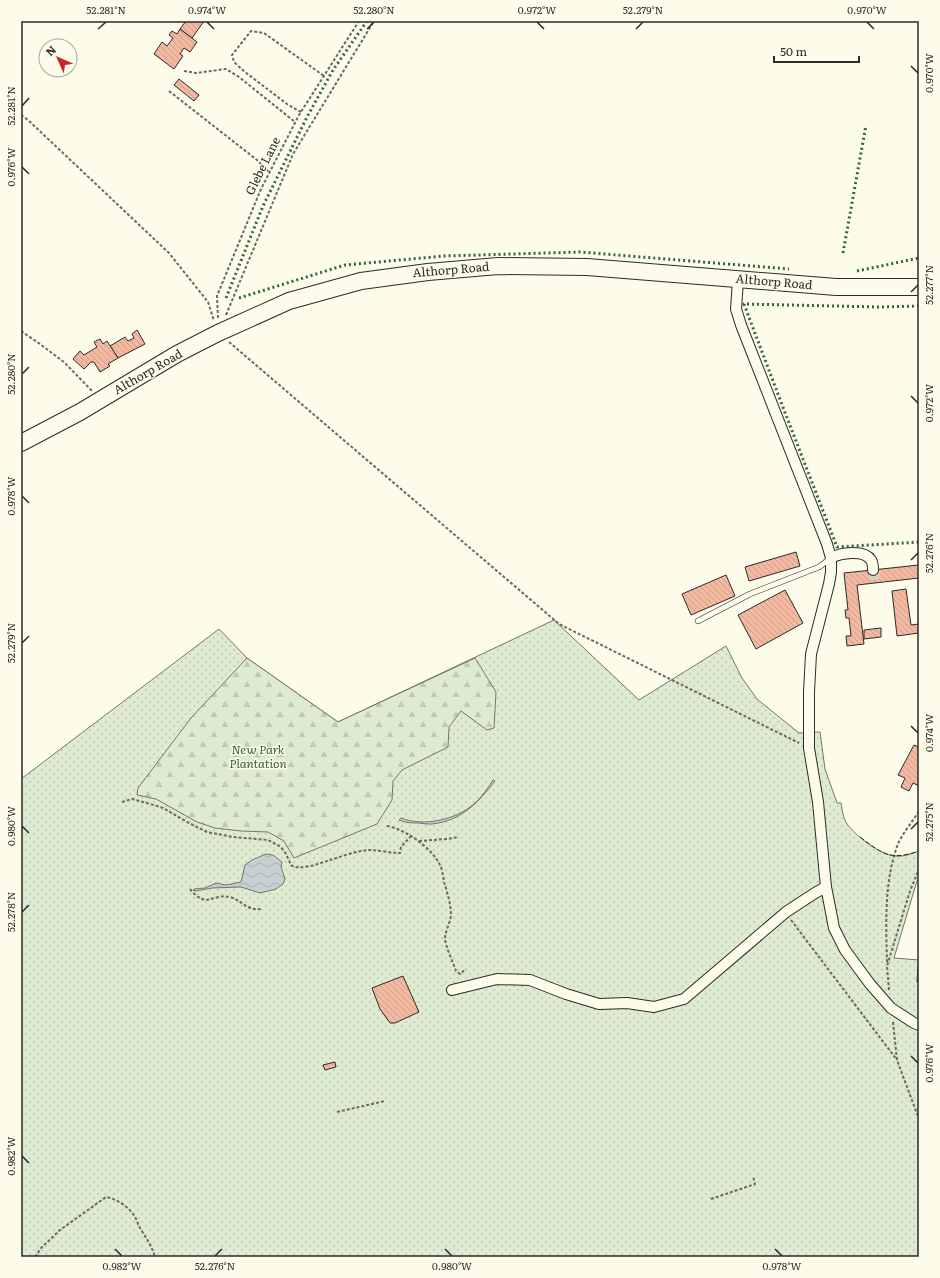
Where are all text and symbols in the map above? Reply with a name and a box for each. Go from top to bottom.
text: 52.281°N [86,2,126,17]
text: 0.974°W [188,2,226,17]
text: 52.280°N [353,2,395,17]
text: 0.972°W [518,2,556,17]
text: 52.279°N [623,2,663,17]
text: 0.970°W [847,2,887,17]
north arrow [38,38,78,78]
scale bar [774,38,859,64]
text: N [41,41,59,59]
text: 50 m [780,42,807,60]
text: 0.970°W [921,53,936,93]
text: 52.281°N [3,86,18,126]
street label: Glebe Lane [240,133,284,198]
text: 0.976°W [3,147,18,186]
street label: Althorp Road [412,257,491,281]
text: 52.277°N [921,265,936,305]
street label: Althorp Road [735,269,814,293]
street label: Althorp Road [110,344,186,398]
text: 52.280°N [3,353,18,395]
text: 0.972°W [921,384,936,422]
text: 0.978°W [3,476,18,516]
text: 52.276°N [921,533,936,573]
text: 52.279°N [3,623,18,663]
text: 0.974°W [921,714,936,752]
park label: New Park Plantation [229,740,287,772]
text: 52.275°N [921,802,936,842]
text: 0.980°W [3,806,18,846]
text: 52.278°N [3,892,18,932]
text: 0.976°W [921,1043,936,1082]
text: 0.982°W [3,1136,18,1175]
text: 0.982°W [103,1258,142,1273]
text: 52.276°N [195,1258,235,1273]
text: 0.980°W [432,1258,472,1273]
text: 0.978°W [762,1258,802,1273]

